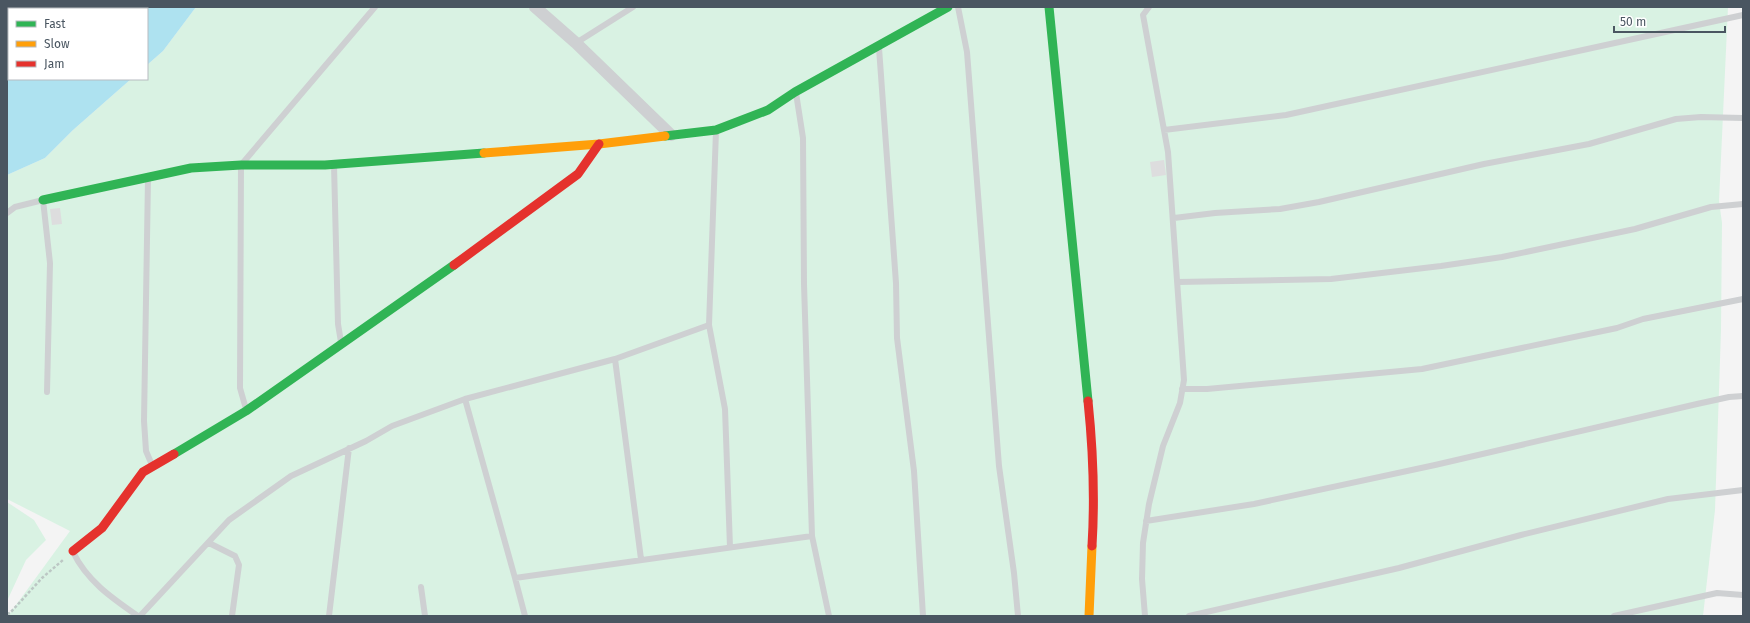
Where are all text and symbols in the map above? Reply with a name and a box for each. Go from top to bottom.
legend [8,8,148,80]
scale bar [1614,8,1725,34]
text: 50 m [1620,15,1646,29]
text: Fast [44,17,66,31]
text: Slow [44,37,70,51]
text: Jam [44,57,64,71]

